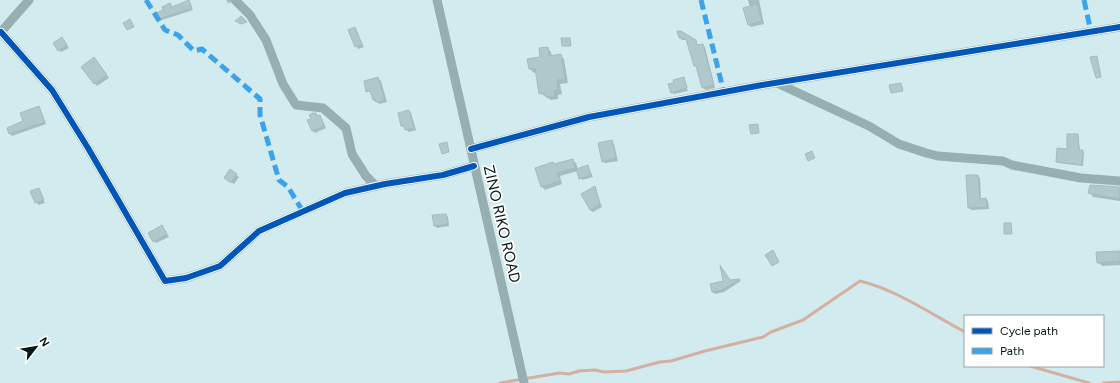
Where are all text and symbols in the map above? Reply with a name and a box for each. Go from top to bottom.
street label: ZINO RIKO ROAD [480,163,524,285]
legend [964,315,1104,367]
text: Cycle path [1000,324,1058,338]
north arrow [16,327,56,367]
text: N [36,335,52,349]
text: Path [1000,344,1024,358]

